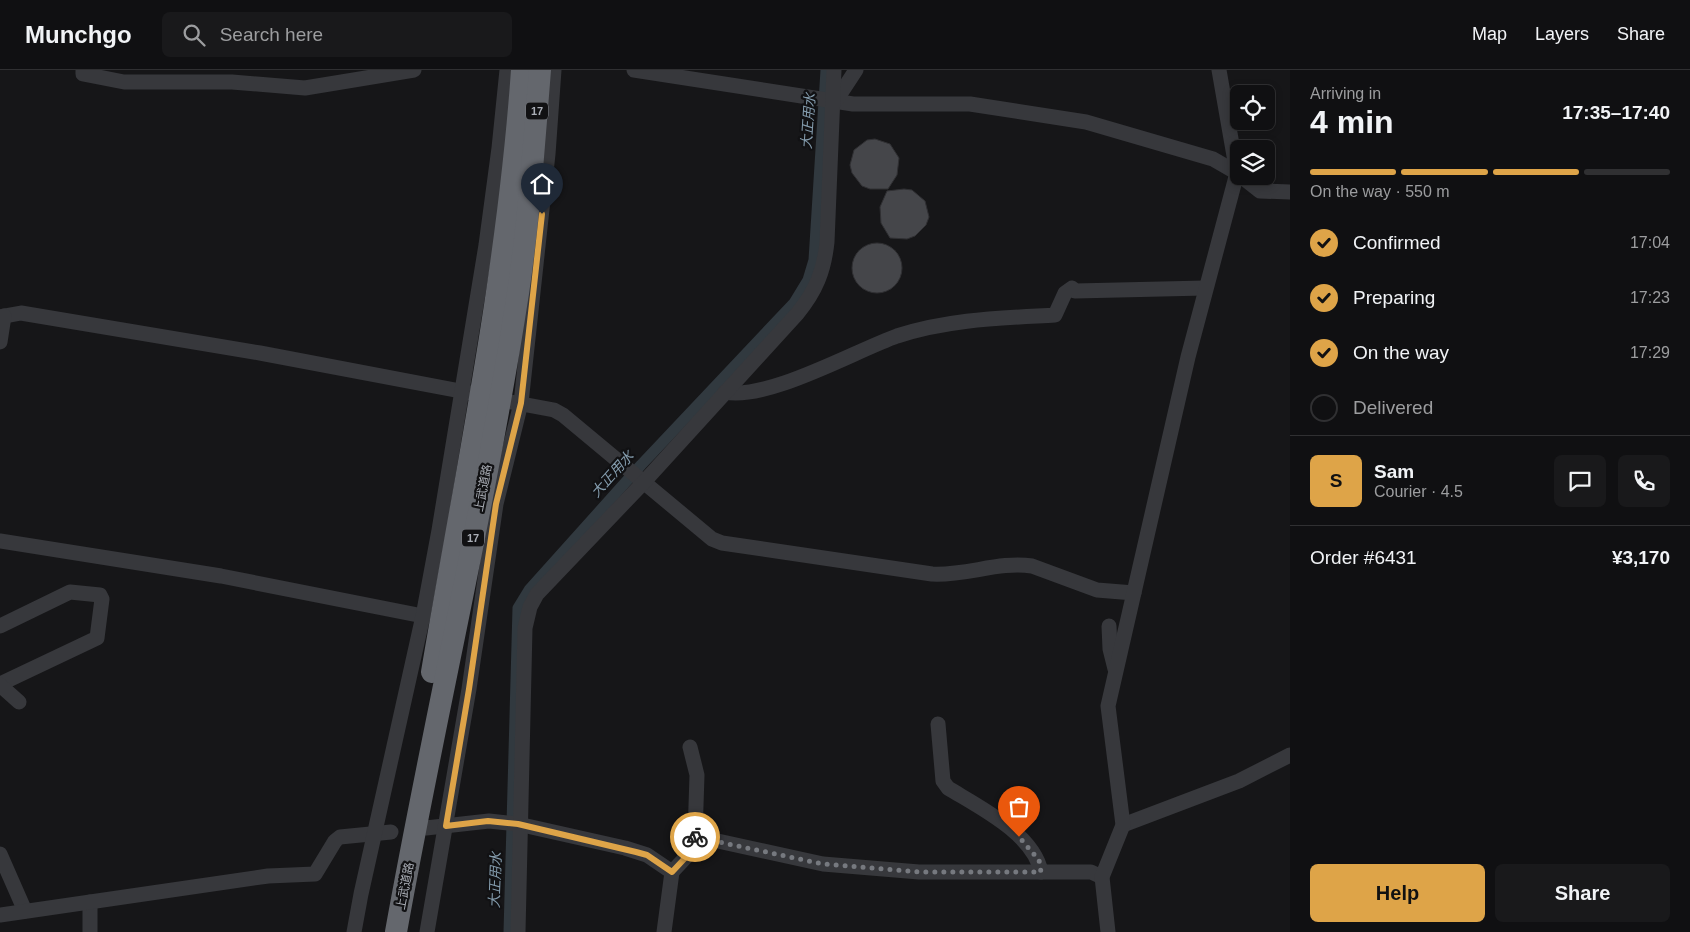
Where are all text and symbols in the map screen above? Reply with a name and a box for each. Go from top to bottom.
search box [162,12,512,57]
text: Munchgo [25,21,132,48]
icon: search [180,21,208,49]
text: Search here [220,24,323,45]
text: Map [1472,24,1507,44]
text: Layers [1535,24,1589,44]
text: Share [1617,24,1665,44]
map controls [1230,85,1275,185]
button: locate [1230,85,1275,130]
text: Arriving in [1310,85,1381,102]
water label: 大正用水 [798,91,818,149]
road number: 17 [526,102,548,119]
text: 17:35–17:40 [1562,102,1670,123]
text: 4 min [1310,104,1394,140]
button: layers [1230,140,1275,185]
pin [521,163,563,214]
icon: home [528,170,556,198]
text: On the way · 550 m [1310,183,1450,200]
icon: check [1310,229,1338,257]
text: Confirmed [1353,232,1441,253]
text: 17:04 [1630,234,1670,251]
icon: check [1310,284,1338,312]
text: Preparing [1353,287,1435,308]
text: 17:23 [1630,289,1670,306]
icon: check [1310,339,1338,367]
text: On the way [1353,342,1449,363]
text: 17:29 [1630,344,1670,361]
text: Delivered [1353,397,1433,418]
water label: 大正用水 [587,446,638,500]
button: chat [1554,455,1606,507]
button: phone [1618,455,1670,507]
text: Sam [1374,461,1414,482]
street label: 上武道路 [472,463,494,513]
text: S [1330,470,1342,491]
text: Courier · 4.5 [1374,483,1463,500]
road number: 17 [462,529,484,546]
text: Order #6431 [1310,547,1417,568]
text: ¥3,170 [1612,547,1670,568]
pin [998,786,1040,837]
icon: bag [1005,793,1033,821]
courier [670,812,720,862]
icon: bike [681,823,709,851]
water label: 大正用水 [486,850,504,908]
street label: 上武道路 [394,861,416,911]
button: Help [1310,864,1485,922]
button: Share [1495,864,1670,922]

